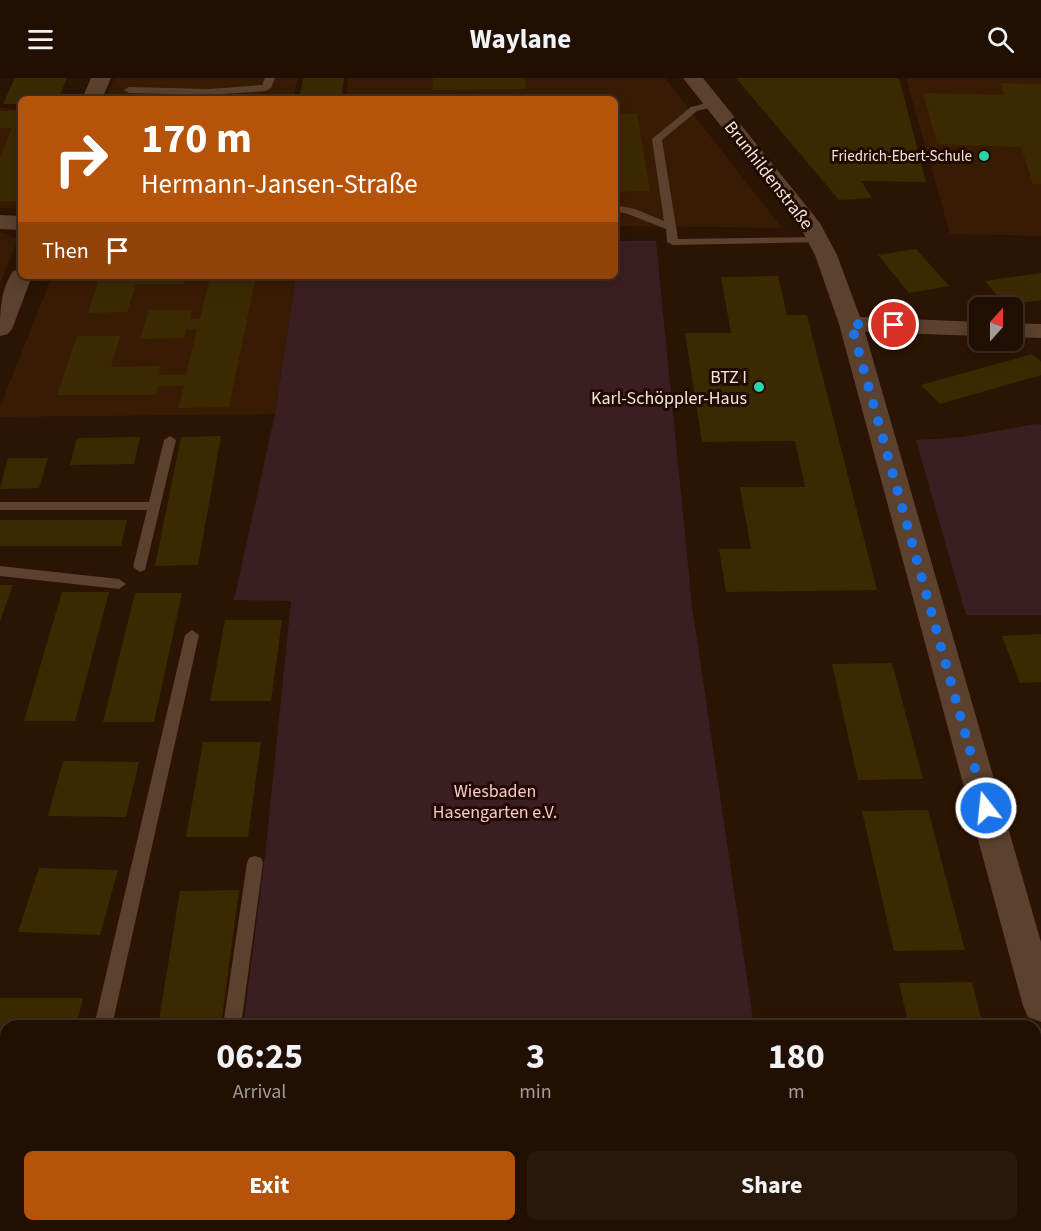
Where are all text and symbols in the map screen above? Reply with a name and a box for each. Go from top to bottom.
text: Waylane [470,20,571,59]
icon: menu [24,23,57,56]
icon: search [984,23,1017,56]
text: 170 m [141,109,252,169]
street label: Brunhildenstraße [718,116,819,235]
icon: right [42,120,120,198]
place label: Friedrich-Ebert-Schule [831,146,972,167]
marker: Friedrich-Ebert-Schule [977,149,991,163]
text: Hermann-Jansen-Straße [141,165,418,204]
icon: arrive [101,234,134,267]
text: Then [42,235,89,267]
north arrow [969,297,1023,351]
map controls [969,297,1023,351]
pin [868,299,919,350]
icon: arrive [877,308,910,341]
place label: BTZ I Karl-Schöppler-Haus [591,365,747,411]
marker: BTZ I Karl-Schöppler-Haus [752,380,766,394]
position arrow [954,776,1018,840]
park label: Wiesbaden Hasengarten e.V. [433,779,557,825]
text: 06:25 [216,1031,303,1082]
text: 3 [526,1031,545,1082]
text: 180 [768,1031,825,1082]
text: Arrival [233,1078,286,1106]
text: min [519,1078,552,1106]
text: m [788,1078,805,1106]
button: Exit [24,1151,515,1220]
button: Share [527,1151,1017,1220]

